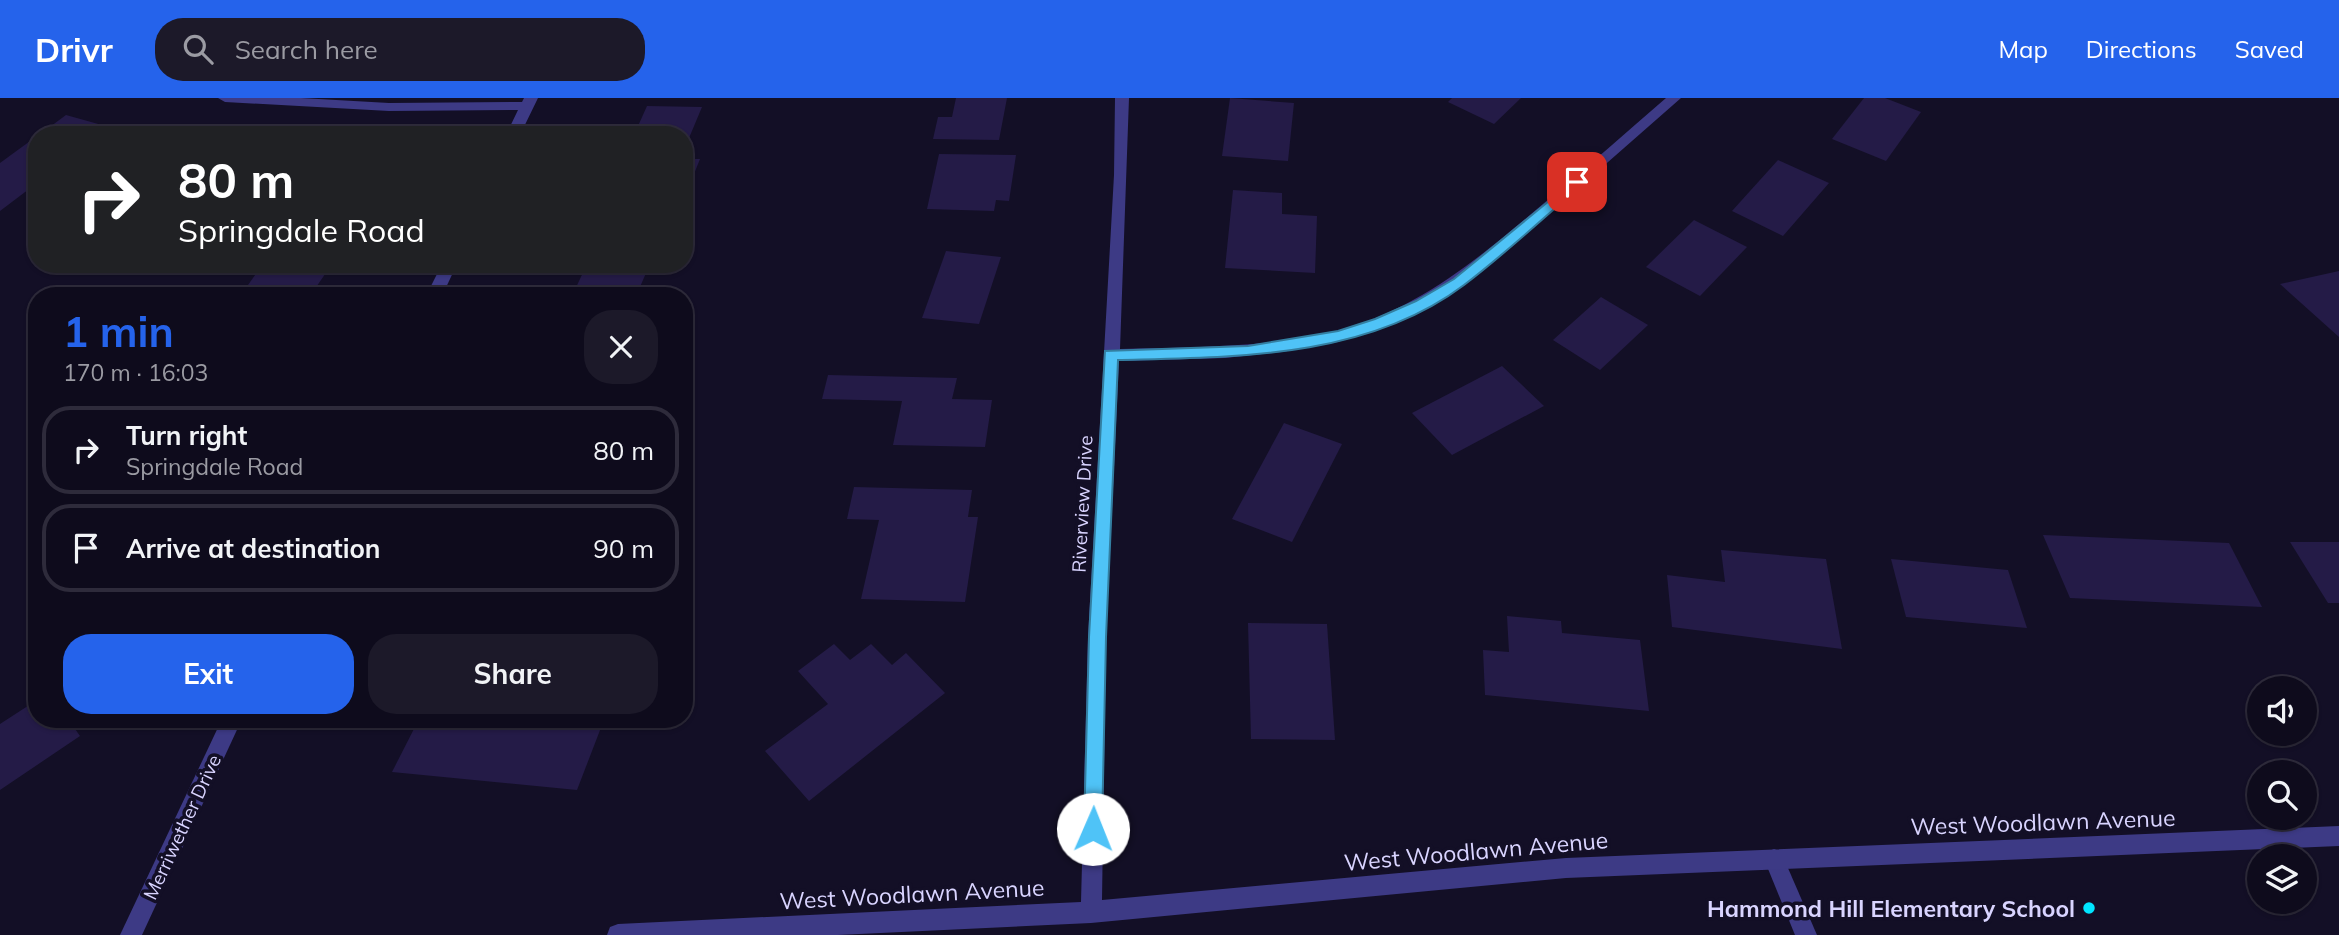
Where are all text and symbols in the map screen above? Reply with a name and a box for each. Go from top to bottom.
search box [155,18,645,81]
text: Drivr [35,29,113,70]
icon: search [179,30,217,68]
text: Search here [235,33,378,66]
text: Map [1998,34,2048,64]
text: Directions [2086,34,2197,64]
text: Saved [2235,34,2304,64]
text: 80 m [178,149,294,210]
pin [1547,152,1607,212]
icon: right [63,154,154,245]
icon: arrive [1558,163,1596,201]
text: Springdale Road [178,210,425,250]
text: 1 min [63,305,174,358]
button: close [584,310,658,384]
text: 170 m · 16:03 [63,358,208,387]
text: Turn right [126,419,247,452]
icon: right [67,431,105,469]
text: 80 m [593,434,654,467]
street label: Riverview Drive [1066,435,1098,573]
text: Springdale Road [126,452,303,481]
icon: arrive [67,529,105,567]
text: Arrive at destination [126,532,381,565]
text: 90 m [593,532,654,565]
button: Exit [63,634,354,714]
button: Share [368,634,658,714]
map controls [2247,676,2317,914]
button: sound [2247,676,2317,746]
street label: Merriwether Drive [138,751,226,903]
button: search [2247,760,2317,830]
position arrow [1056,792,1130,866]
street label: West Woodlawn Avenue [1910,803,2176,841]
street label: West Woodlawn Avenue [1343,825,1609,877]
button: layers [2247,844,2317,914]
street label: West Woodlawn Avenue [779,873,1045,915]
place label: Hammond Hill Elementary School [1707,894,2075,923]
marker: Hammond Hill Elementary School [2081,900,2097,916]

